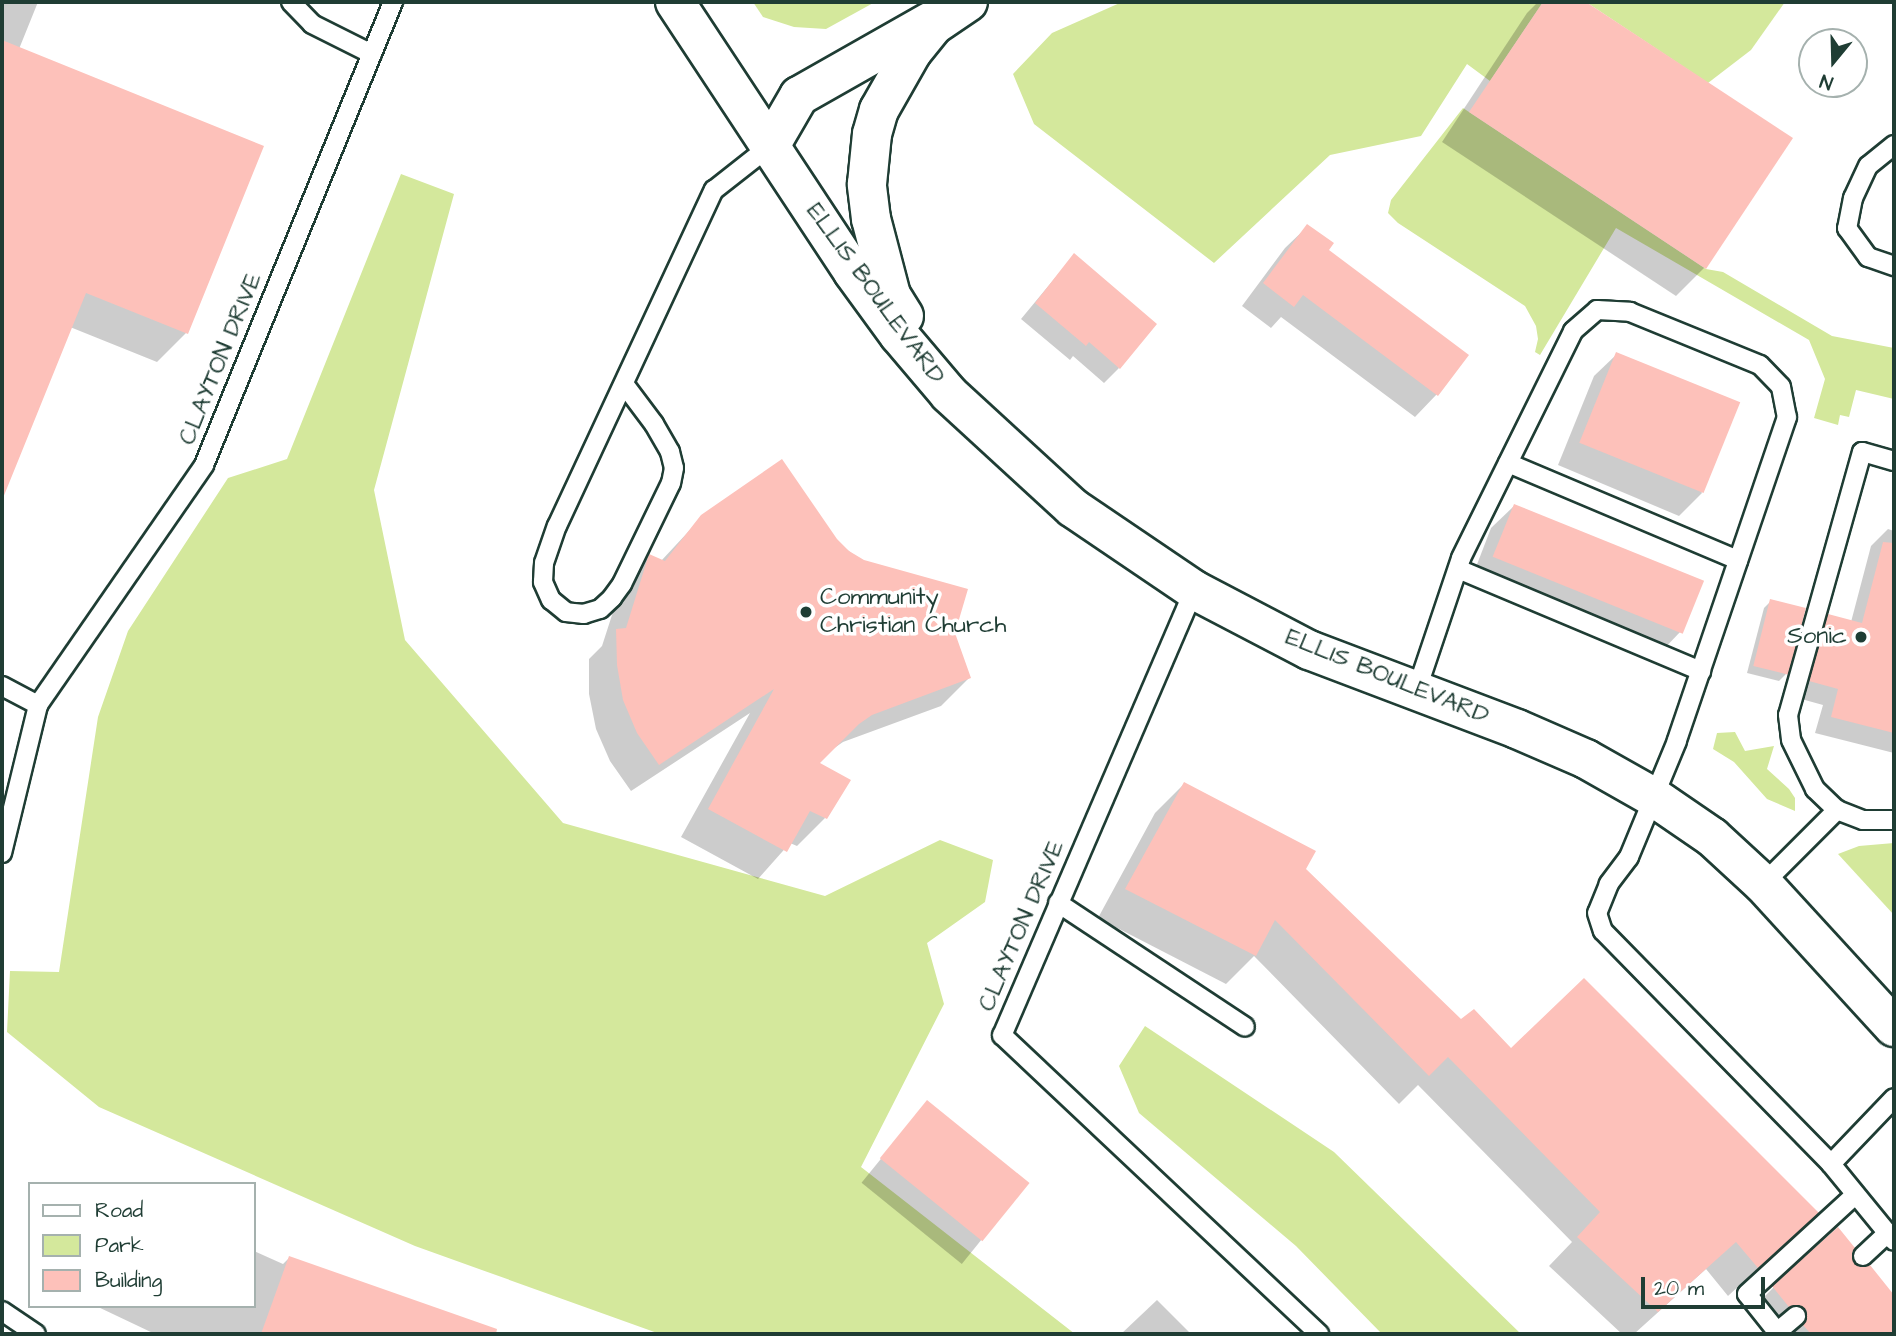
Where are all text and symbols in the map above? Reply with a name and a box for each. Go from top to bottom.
north arrow [1798,28,1868,98]
text: N [1817,67,1837,96]
street label: ELLIS BOULEVARD [800,198,950,390]
street label: CLAYTON DRIVE [173,269,269,449]
place label: Community Christian Church [820,584,1006,640]
marker: Community Christian Church [798,604,814,620]
street label: ELLIS BOULEVARD [1281,623,1493,731]
place label: Sonic [1787,623,1847,651]
marker: Sonic [1853,629,1869,645]
street label: CLAYTON DRIVE [973,836,1071,1016]
legend [28,1182,256,1308]
text: Road [95,1196,143,1225]
text: Park [95,1231,144,1260]
scale bar [1644,1262,1768,1306]
text: Building [95,1266,162,1295]
text: 20 m [1654,1274,1704,1303]

